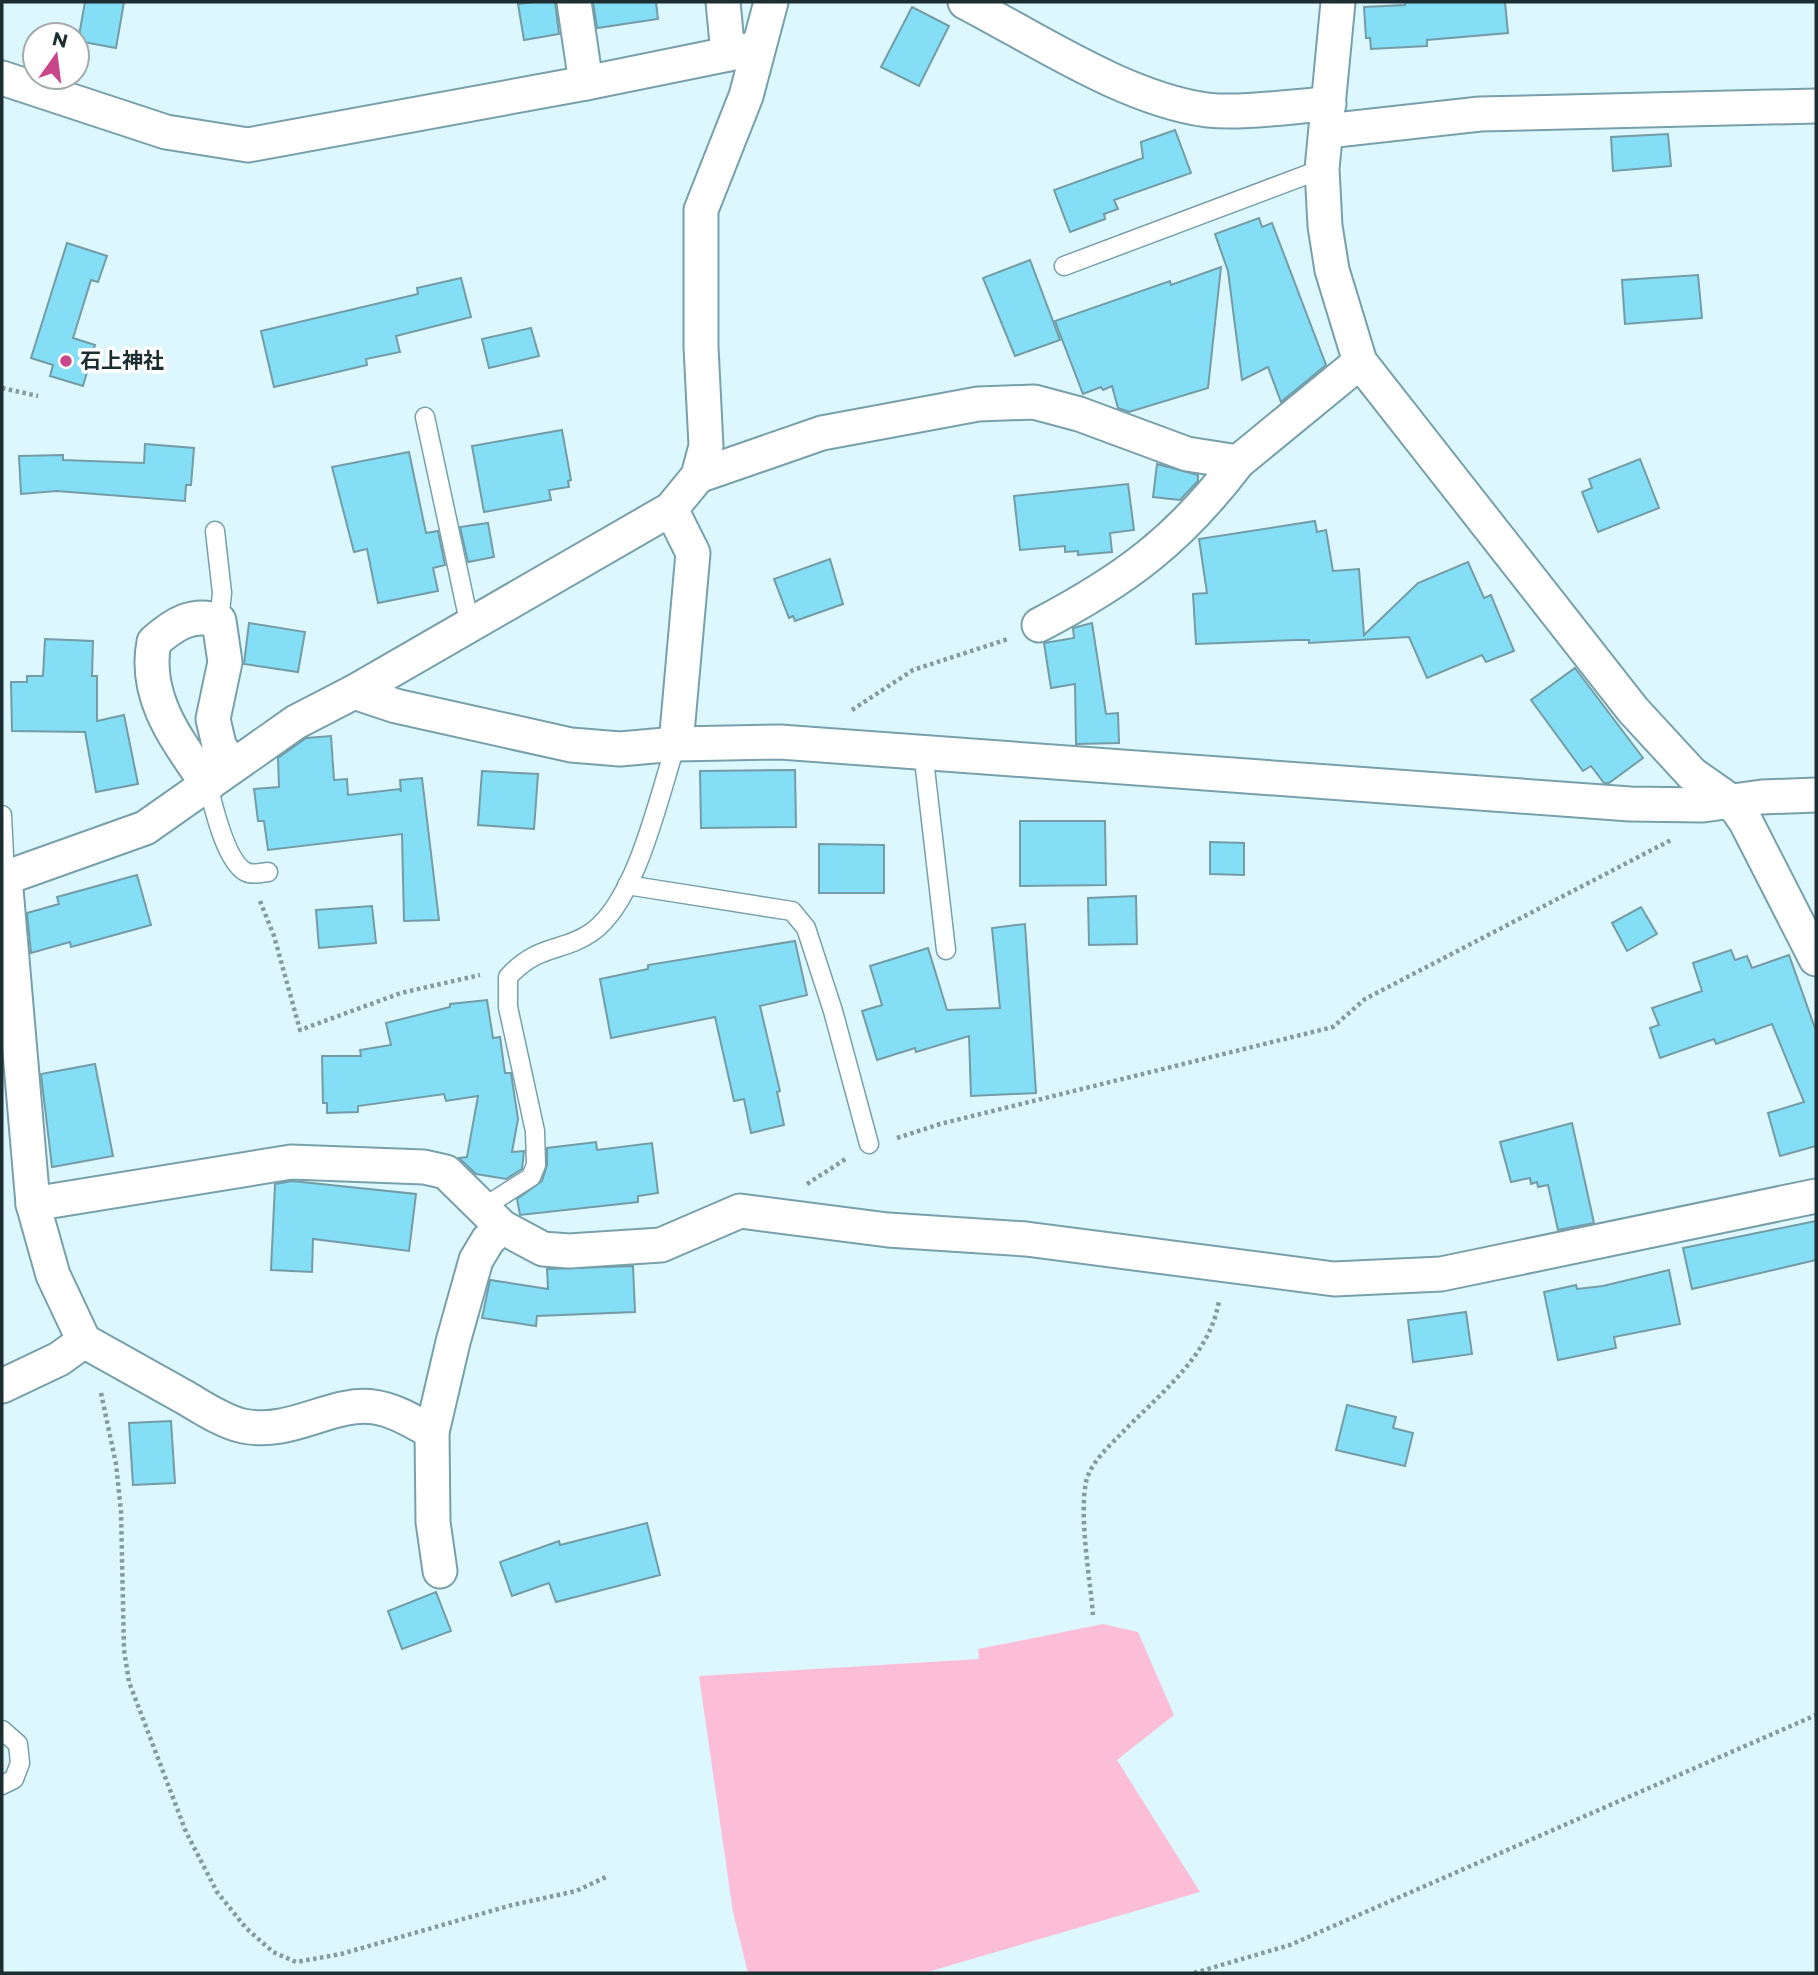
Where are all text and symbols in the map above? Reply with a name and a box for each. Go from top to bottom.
north arrow [21,21,91,91]
text: N [50,27,70,53]
place label: 石上神社 [80,348,164,373]
marker: 石上神社 [58,353,74,369]

